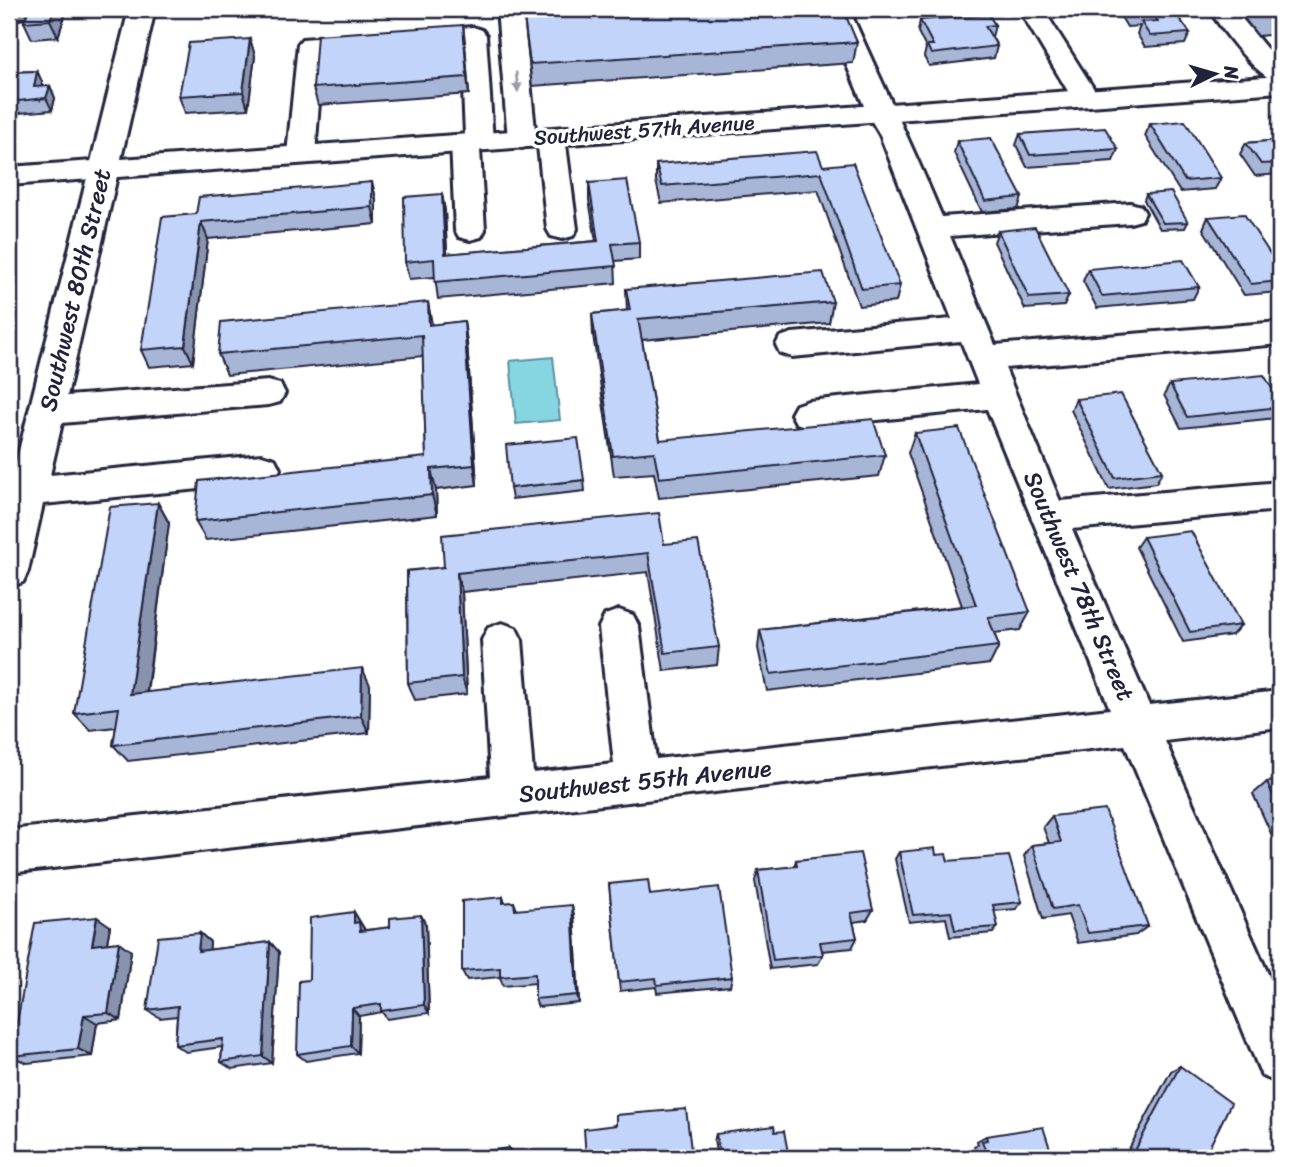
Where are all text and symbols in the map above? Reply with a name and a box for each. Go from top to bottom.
north arrow [1180,38,1250,108]
text: N [1214,64,1249,81]
one-way arrow [512,72,523,94]
street label: Southwest 57th Avenue [532,103,756,157]
street label: Southwest 80th Street [27,165,123,415]
street label: Southwest 78th Street [1012,464,1146,708]
street label: Southwest 55th Avenue [517,747,774,815]

